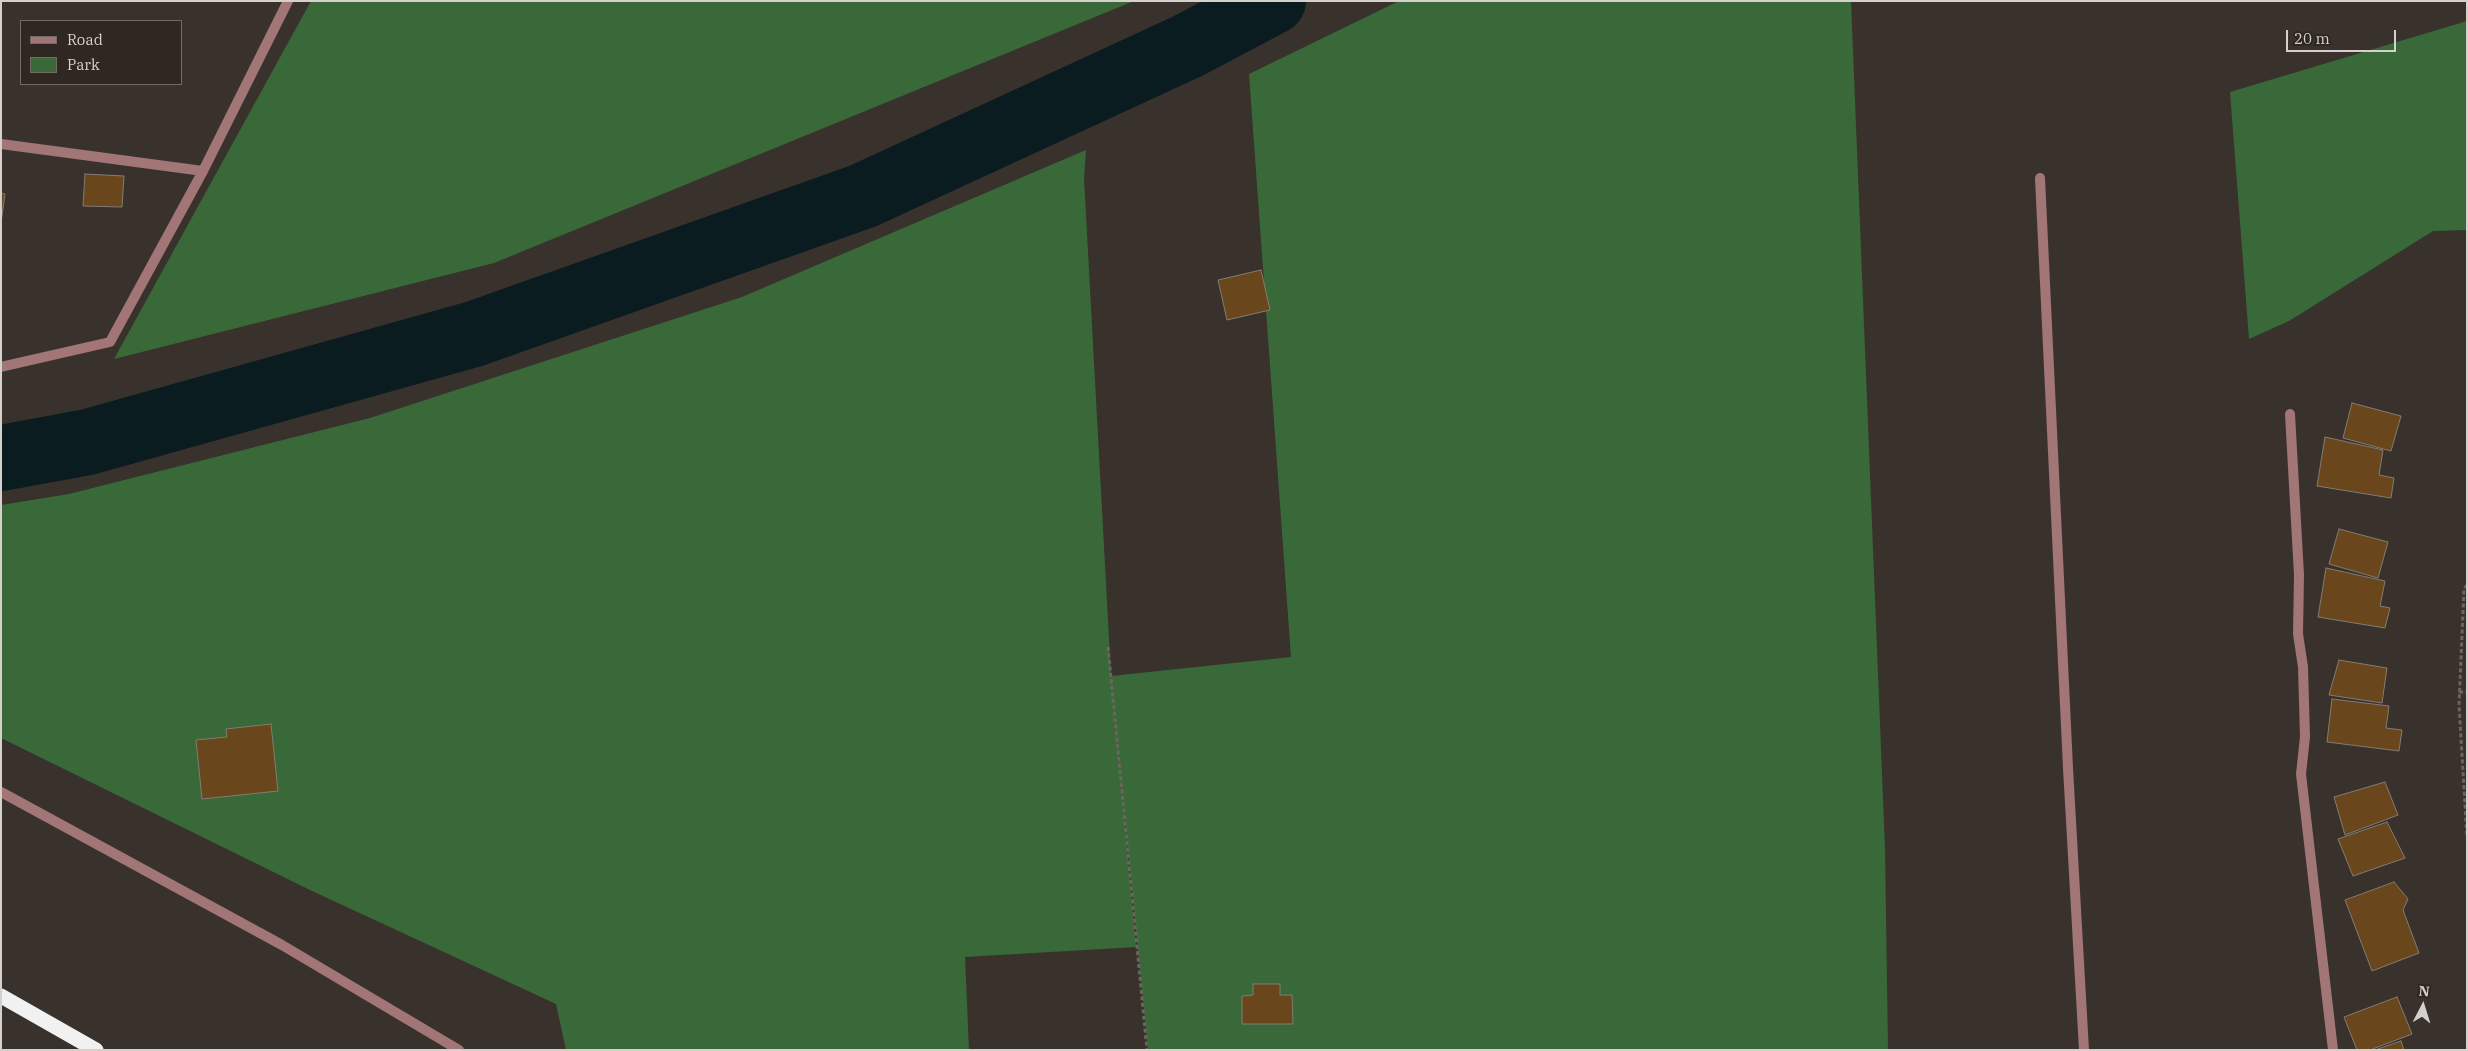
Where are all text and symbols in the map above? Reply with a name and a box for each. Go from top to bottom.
legend [20,20,182,85]
scale bar [2288,20,2398,52]
text: 20 m [2294,29,2330,48]
text: Road [67,30,103,49]
text: Park [67,55,100,74]
north arrow [2398,981,2448,1031]
text: N [2418,982,2431,1001]

